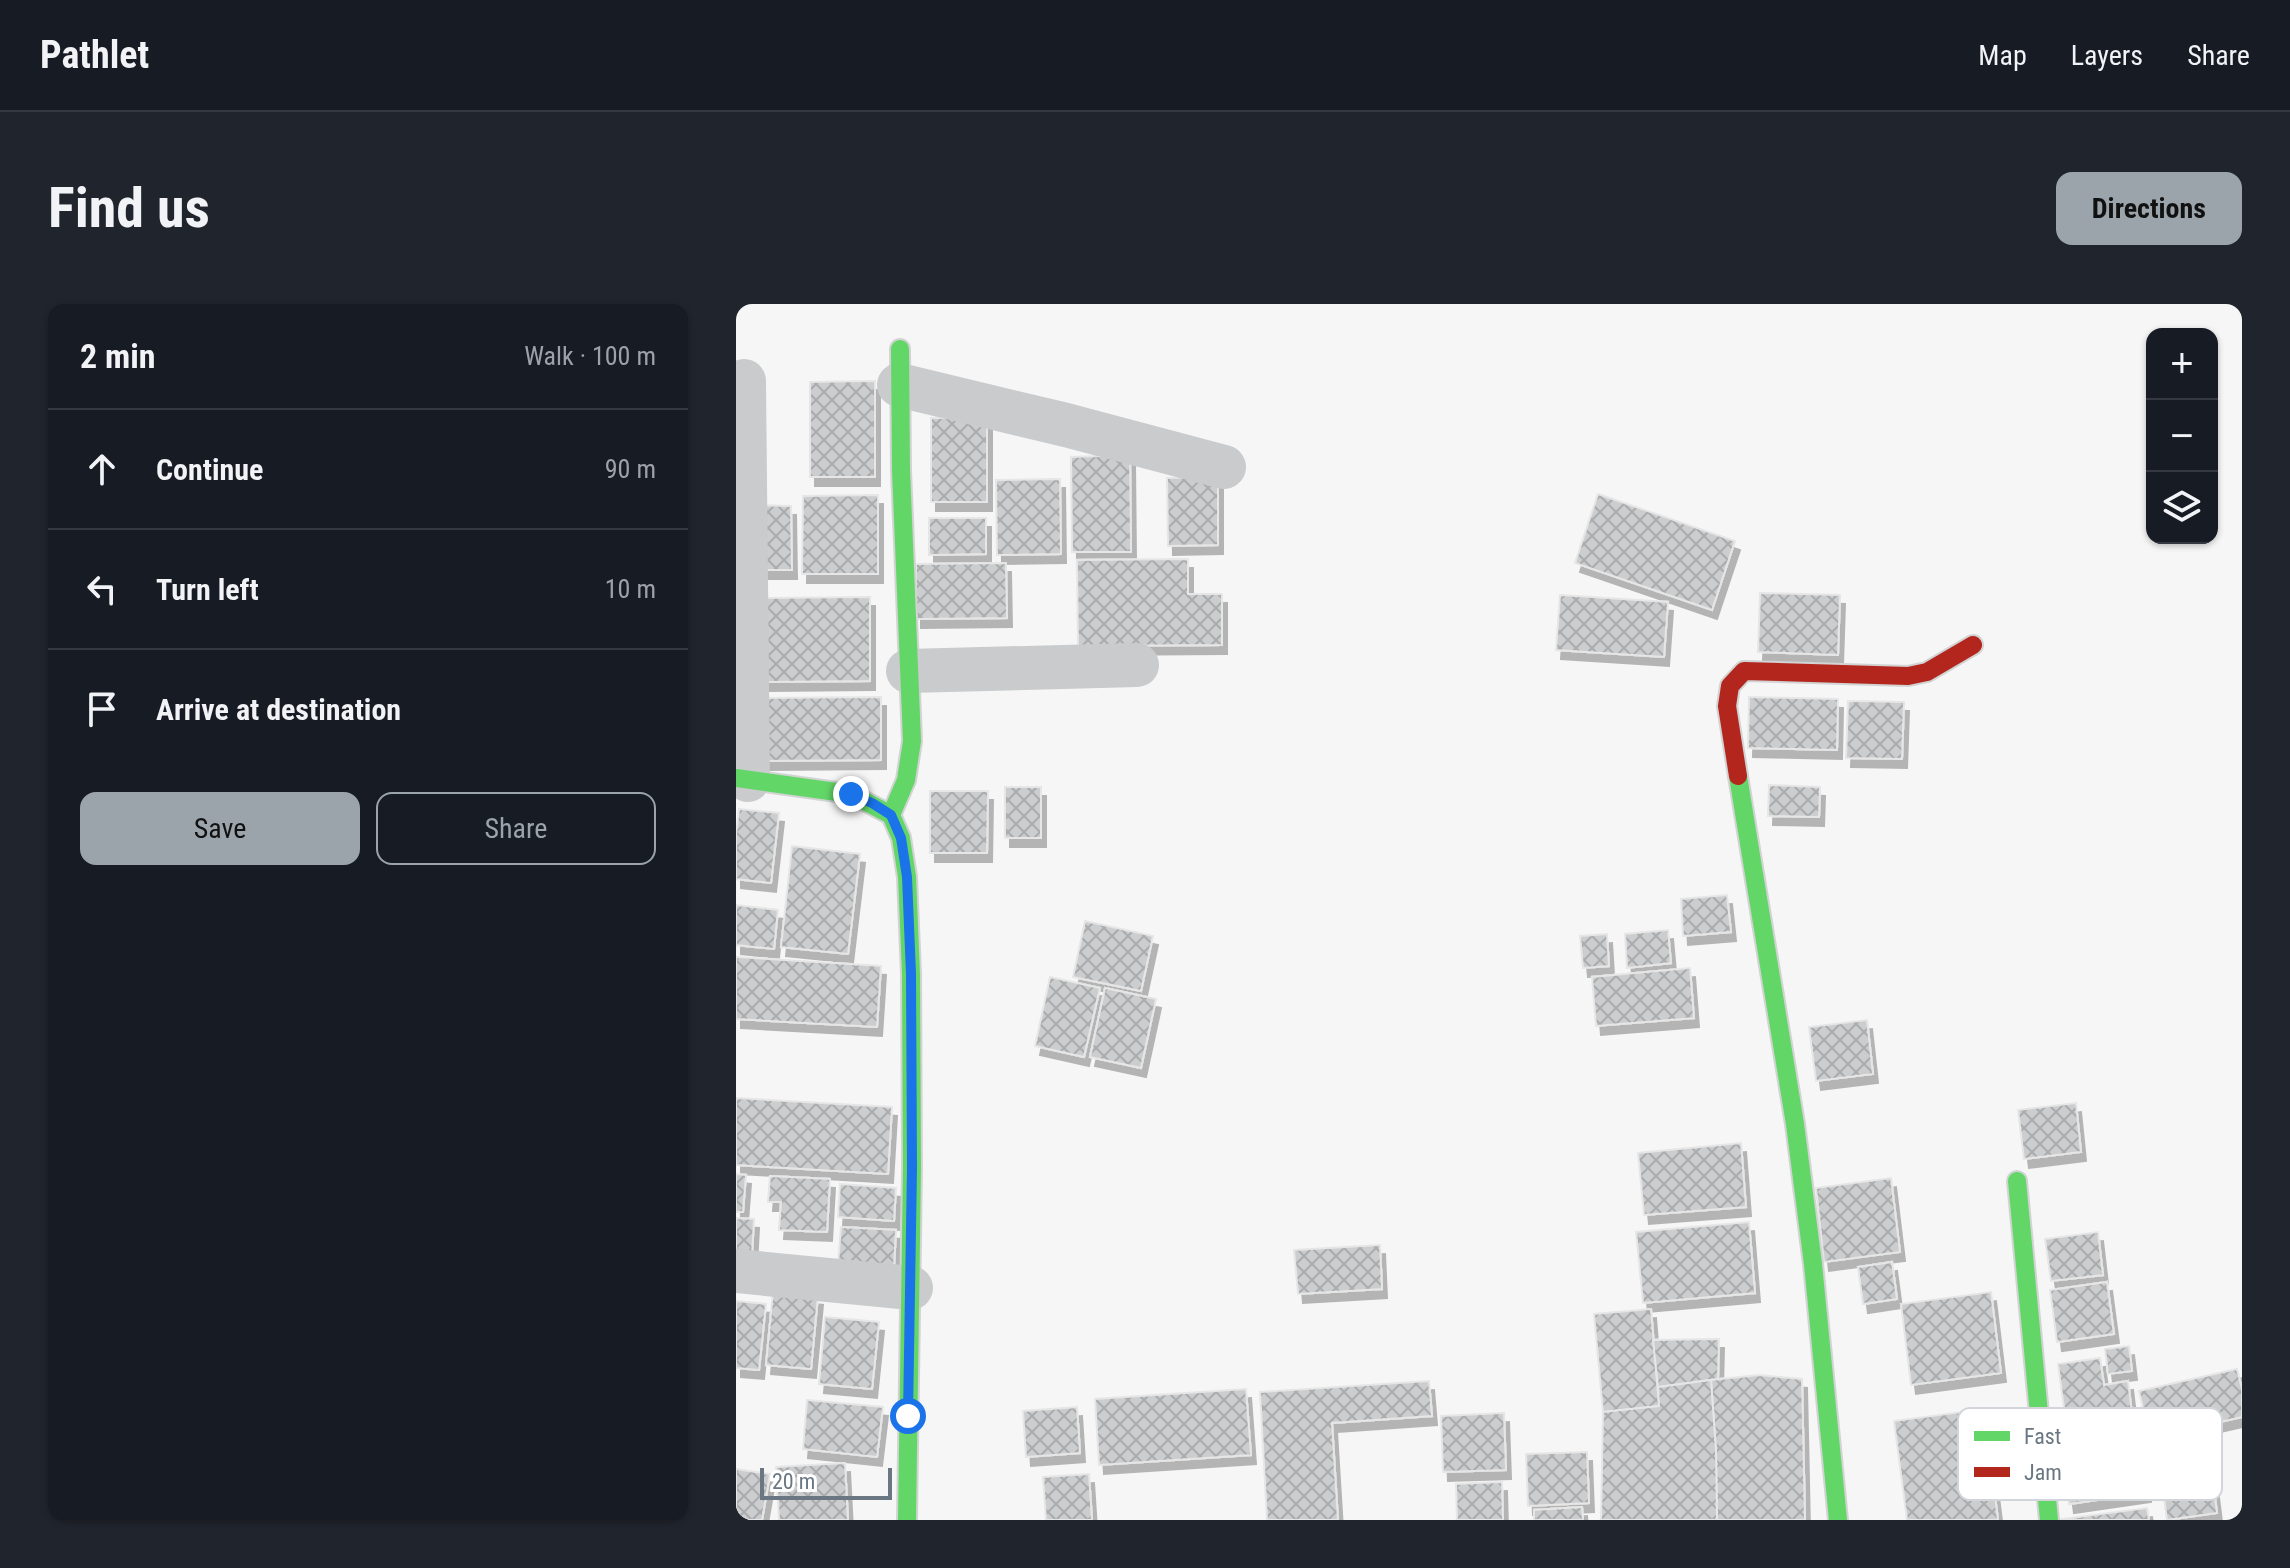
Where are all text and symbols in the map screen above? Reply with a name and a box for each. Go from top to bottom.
text: Pathlet [40,33,149,77]
text: Map [1978,39,2027,72]
text: Layers [2071,39,2143,72]
text: Share [2187,39,2250,72]
button: Directions [2056,172,2242,245]
text: Find us [48,175,210,241]
map controls [2146,328,2218,544]
button: + [2146,328,2218,400]
text: 2 min [80,336,156,376]
text: Walk · 100 m [524,341,656,371]
button: − [2146,400,2218,472]
icon: ahead [80,447,124,491]
text: Continue [156,452,263,487]
text: 90 m [605,454,656,484]
button: layers [2146,472,2218,544]
icon: left [80,567,124,611]
text: Turn left [156,572,259,607]
text: 10 m [605,574,656,604]
icon: arrive [80,687,124,731]
text: Arrive at destination [156,692,401,727]
route end [833,776,869,812]
button: Save [80,792,360,865]
button: Share [376,792,656,865]
route start [890,1398,926,1434]
legend [1958,1408,2222,1500]
text: Fast [2024,1424,2061,1449]
text: Jam [2024,1460,2062,1485]
scale bar [760,1464,892,1500]
text: 20 m [772,1469,815,1494]

